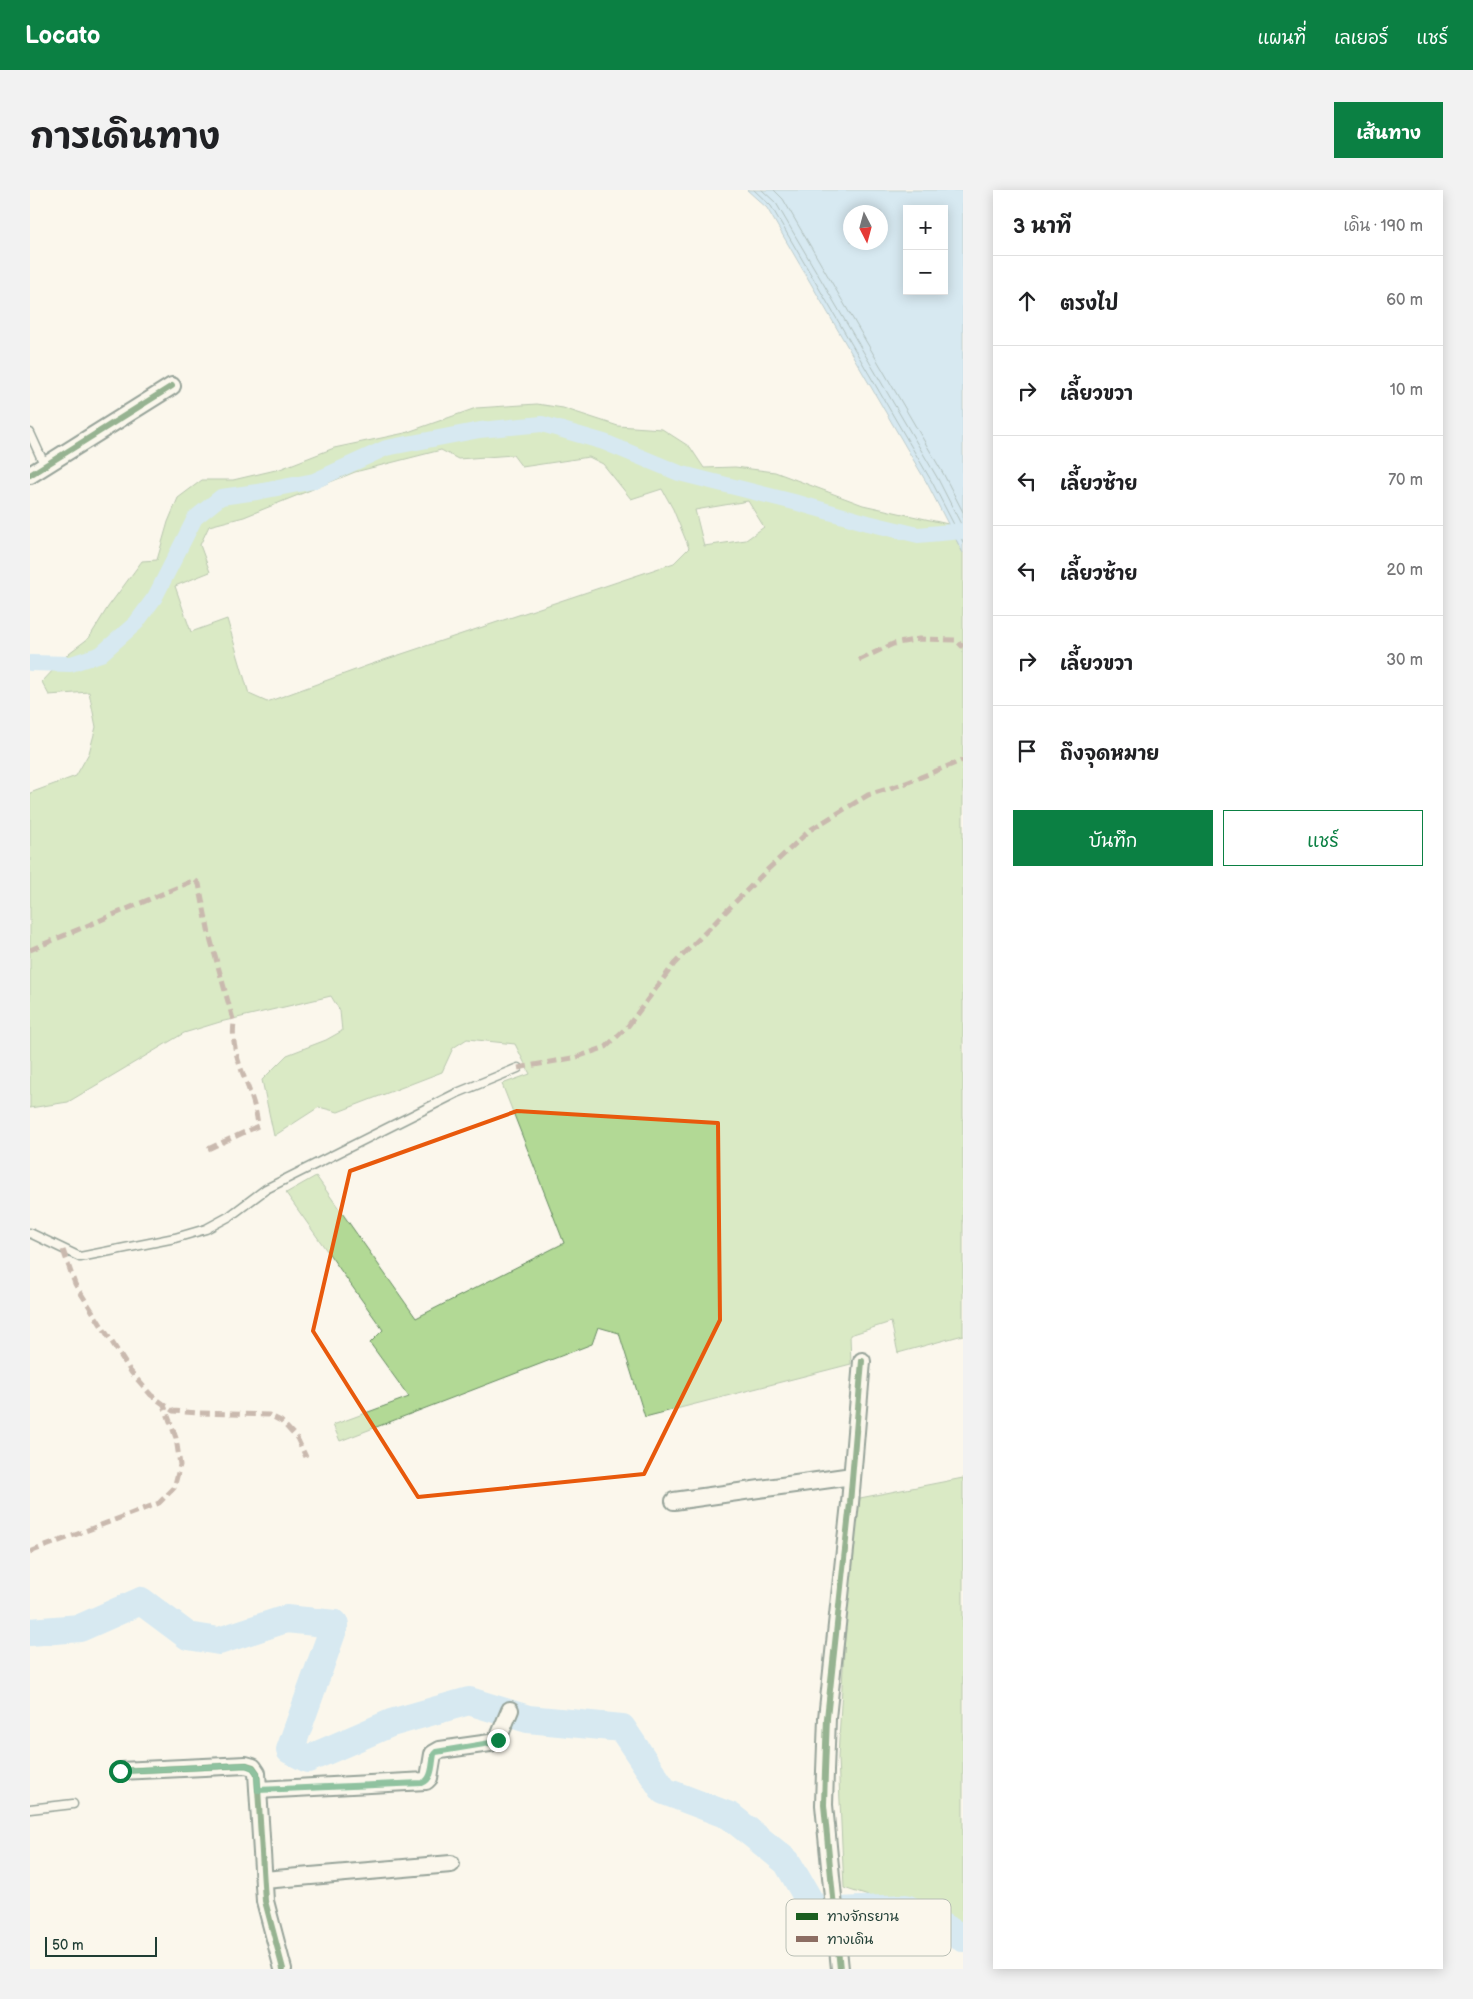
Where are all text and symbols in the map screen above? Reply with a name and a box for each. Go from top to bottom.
text: Locato [25,21,100,50]
text: แผนที่ [1258,28,1306,49]
text: เลเยอร์ [1334,28,1388,49]
text: แชร์ [1416,28,1448,49]
button: เส้นทาง [1334,102,1443,158]
text: การเดินทาง [30,116,220,159]
north arrow [843,205,888,250]
map controls [903,205,948,295]
button: + [903,205,948,250]
text: 3 นาที [1013,214,1071,239]
text: เดิน · 190 m [1343,217,1423,236]
button: − [903,250,948,295]
icon: ahead [1013,287,1041,315]
text: 60 m [1386,291,1423,310]
text: ตรงไป [1060,293,1118,316]
icon: right [1013,377,1041,405]
text: 10 m [1390,381,1423,400]
text: เลี้ยวขวา [1060,383,1133,406]
icon: left [1013,467,1041,495]
text: 70 m [1388,471,1423,490]
text: เลี้ยวซ้าย [1060,473,1137,496]
icon: left [1013,557,1041,585]
text: 20 m [1387,561,1423,580]
text: เลี้ยวซ้าย [1060,563,1137,586]
icon: right [1013,647,1041,675]
text: 30 m [1386,651,1423,670]
text: เลี้ยวขวา [1060,653,1133,676]
icon: arrive [1013,737,1041,765]
text: ถึงจุดหมาย [1060,743,1159,766]
button: บันทึก [1013,810,1213,866]
button: แชร์ [1223,810,1423,866]
route end [487,1729,510,1752]
route start [109,1760,132,1783]
legend [786,1899,951,1956]
text: ทางจักรยาน [827,1908,900,1925]
text: ทางเดิน [827,1931,874,1948]
scale bar [45,1934,158,1957]
text: 50 m [52,1937,84,1954]

